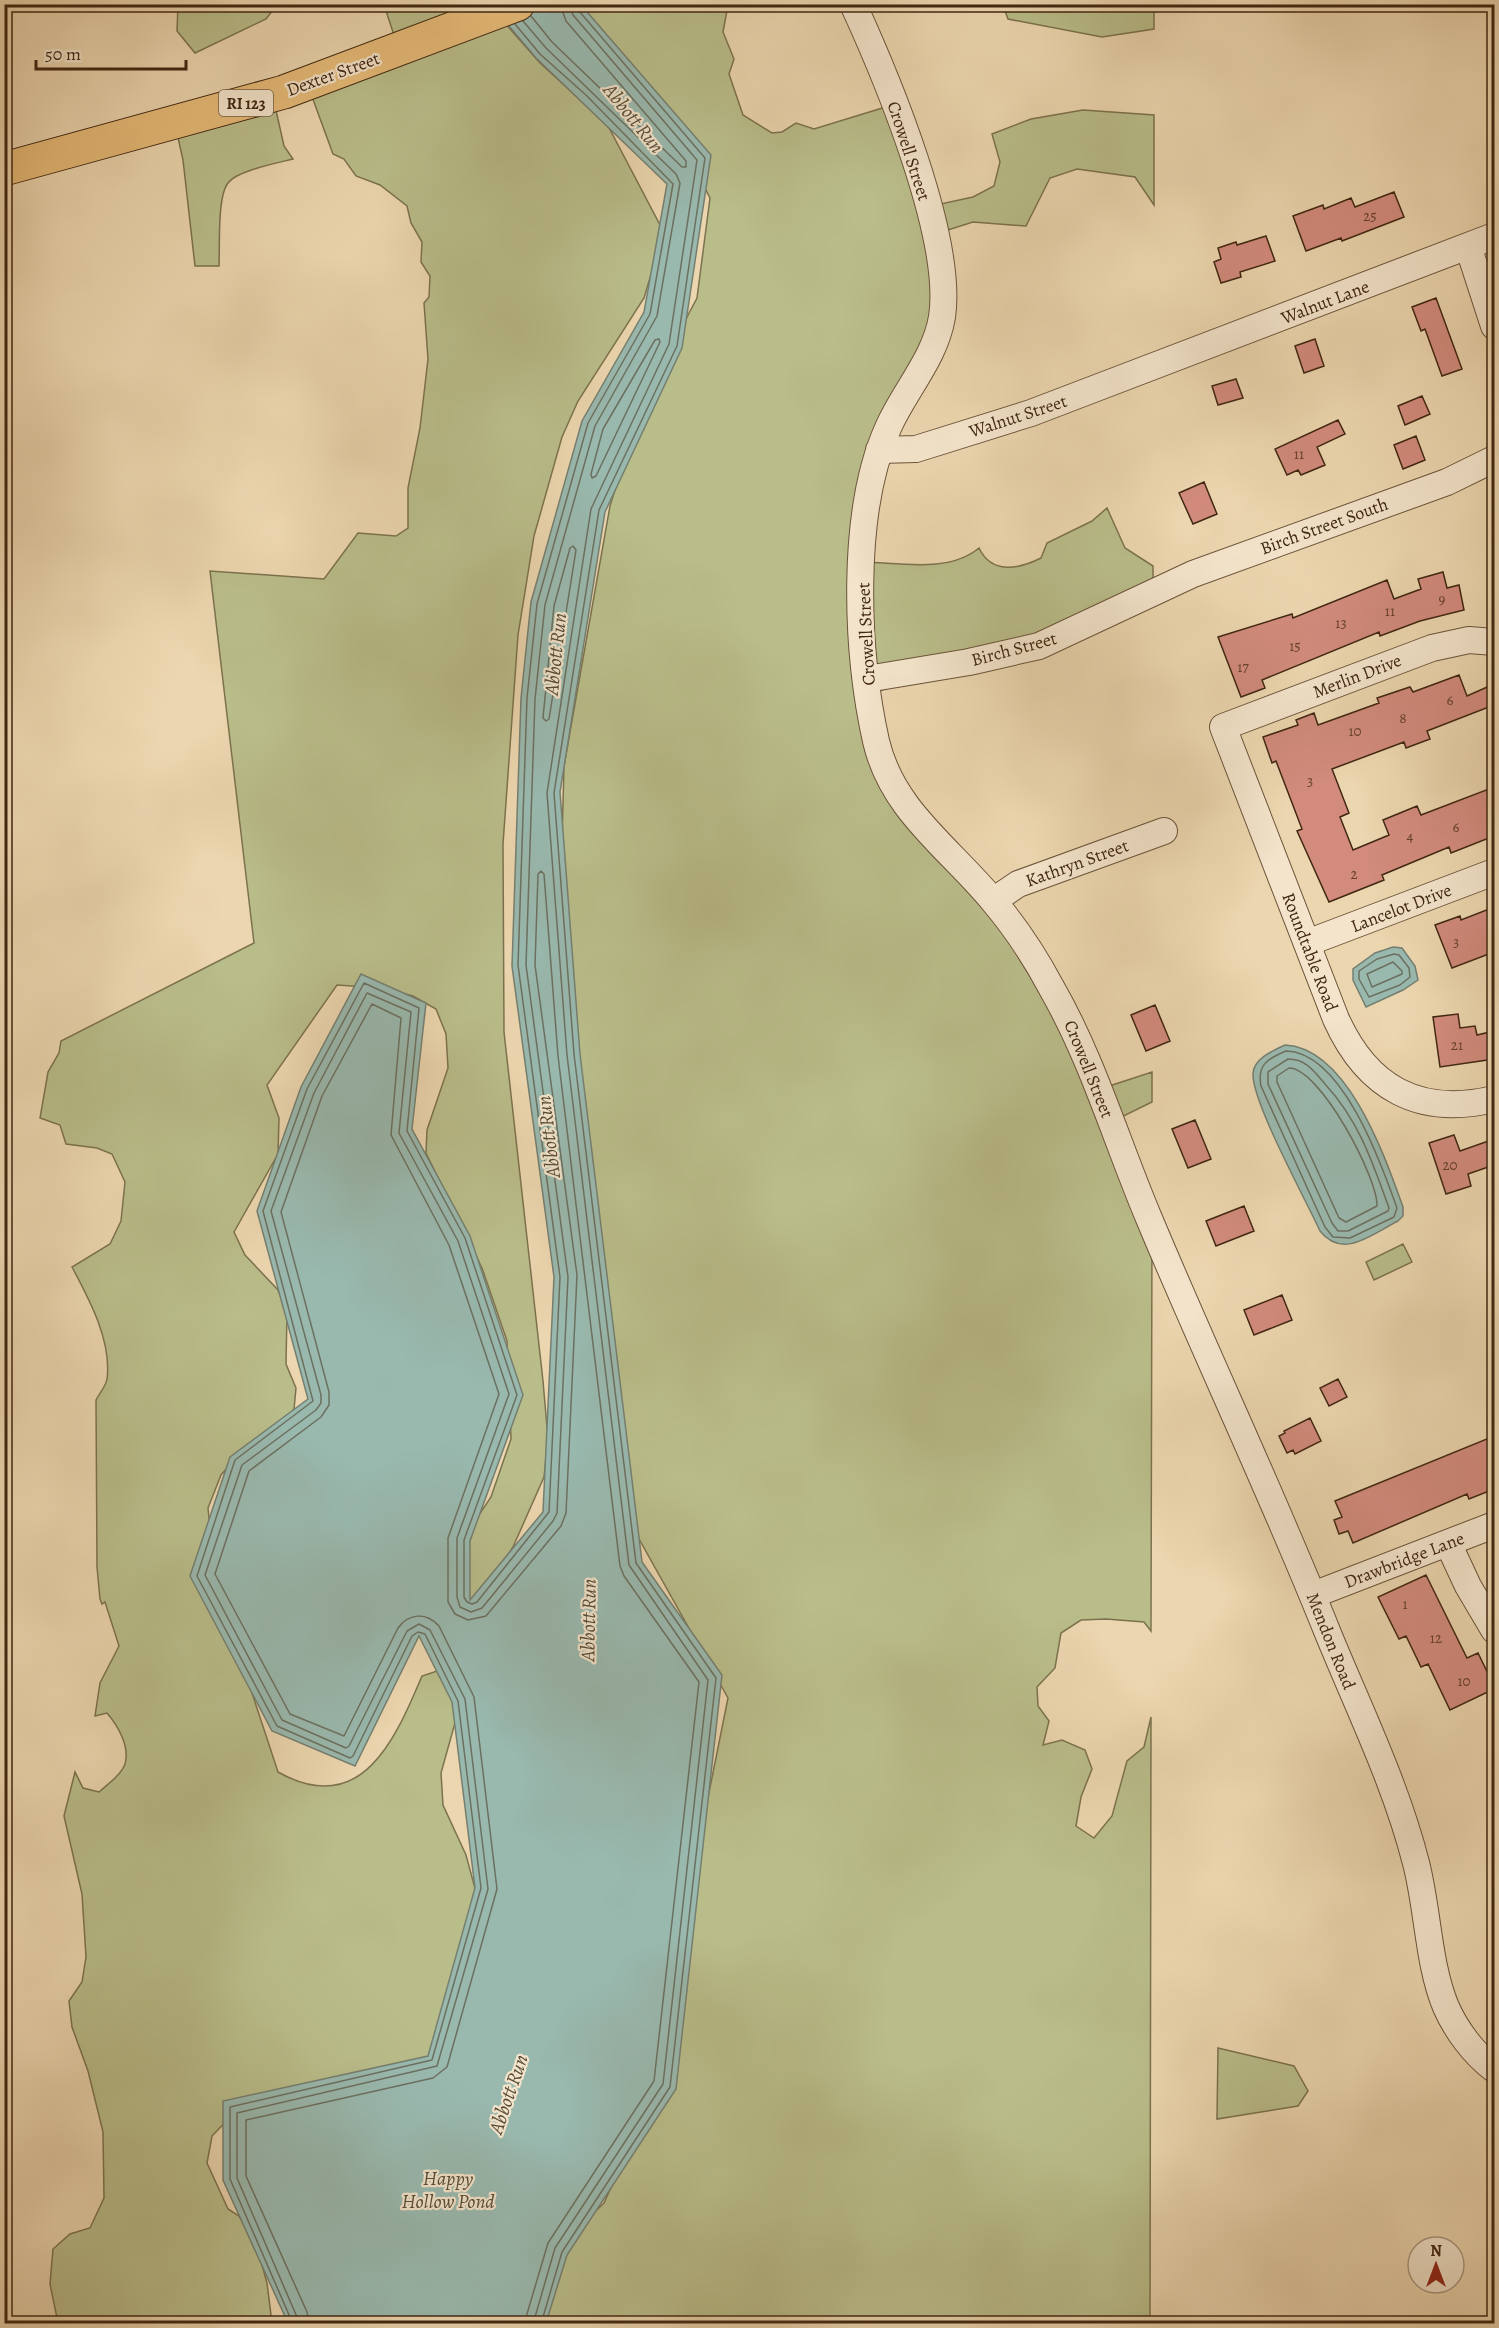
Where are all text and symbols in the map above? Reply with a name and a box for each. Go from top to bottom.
scale bar [36,33,186,71]
text: 50 m [45,42,81,66]
street label: Dexter Street [283,46,383,102]
water label: Abbott Run [597,77,670,159]
road number: RI 123 [219,90,273,116]
street label: Crowell Street [882,98,936,204]
house number: 25 [1363,206,1377,226]
street label: Walnut Lane [1277,274,1373,330]
street label: Walnut Street [965,389,1070,443]
house number: 11 [1294,444,1304,464]
street label: Birch Street South [1257,492,1392,560]
street label: Crowell Street [851,582,881,686]
house number: 9 [1439,589,1446,609]
house number: 11 [1385,601,1395,621]
water label: Abbott Run [538,612,573,697]
house number: 13 [1335,613,1347,633]
street label: Birch Street [969,626,1059,672]
house number: 15 [1289,636,1301,656]
street label: Merlin Drive [1309,648,1405,704]
house number: 17 [1237,657,1249,677]
house number: 6 [1447,690,1454,710]
house number: 8 [1399,708,1407,728]
house number: 10 [1348,721,1362,741]
house number: 3 [1307,771,1313,791]
house number: 6 [1453,817,1460,837]
house number: 4 [1407,826,1414,846]
street label: Kathryn Street [1022,833,1132,893]
house number: 2 [1350,864,1358,884]
street label: Lancelot Drive [1347,878,1455,938]
street label: Roundtable Road [1276,889,1344,1015]
house number: 3 [1453,932,1459,952]
street label: Crowell Street [1059,1017,1120,1121]
house number: 21 [1451,1035,1463,1055]
water label: Abbott Run [530,1094,567,1181]
house number: 20 [1442,1155,1458,1175]
street label: Drawbridge Lane [1340,1526,1468,1594]
water label: Abbott Run [574,1578,603,1663]
street label: Mendon Road [1301,1589,1361,1693]
house number: 1 [1402,1594,1408,1614]
house number: 12 [1430,1628,1442,1648]
house number: 10 [1457,1671,1471,1691]
water label: Abbott Run [482,2051,535,2139]
water label: Happy Hollow Pond [401,2165,495,2215]
north arrow [1406,2235,1466,2295]
text: N [1430,2240,1442,2262]

